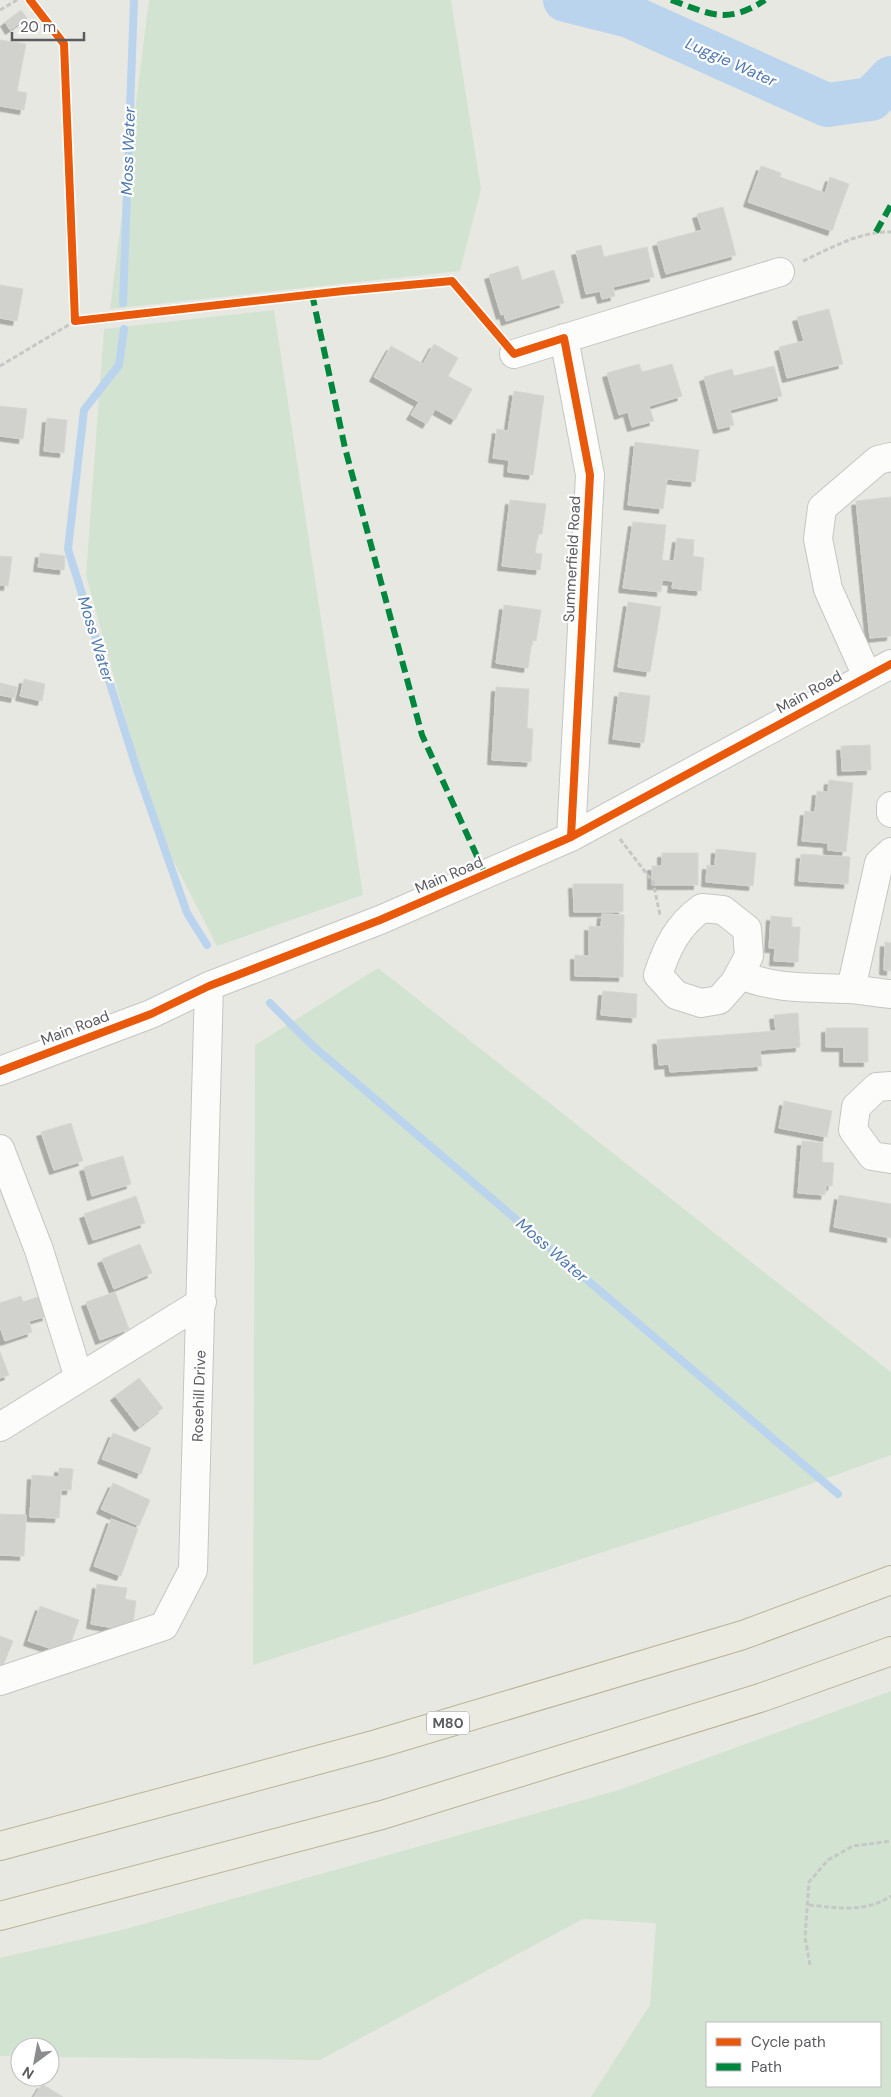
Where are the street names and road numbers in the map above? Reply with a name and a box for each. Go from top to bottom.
street label: Summerfield Road [559,495,585,623]
street label: Main Road [773,666,845,718]
street label: Main Road [412,852,486,898]
street label: Main Road [38,1006,112,1050]
street label: Rosehill Drive [187,1350,211,1442]
road number: M80 [427,1712,469,1735]

